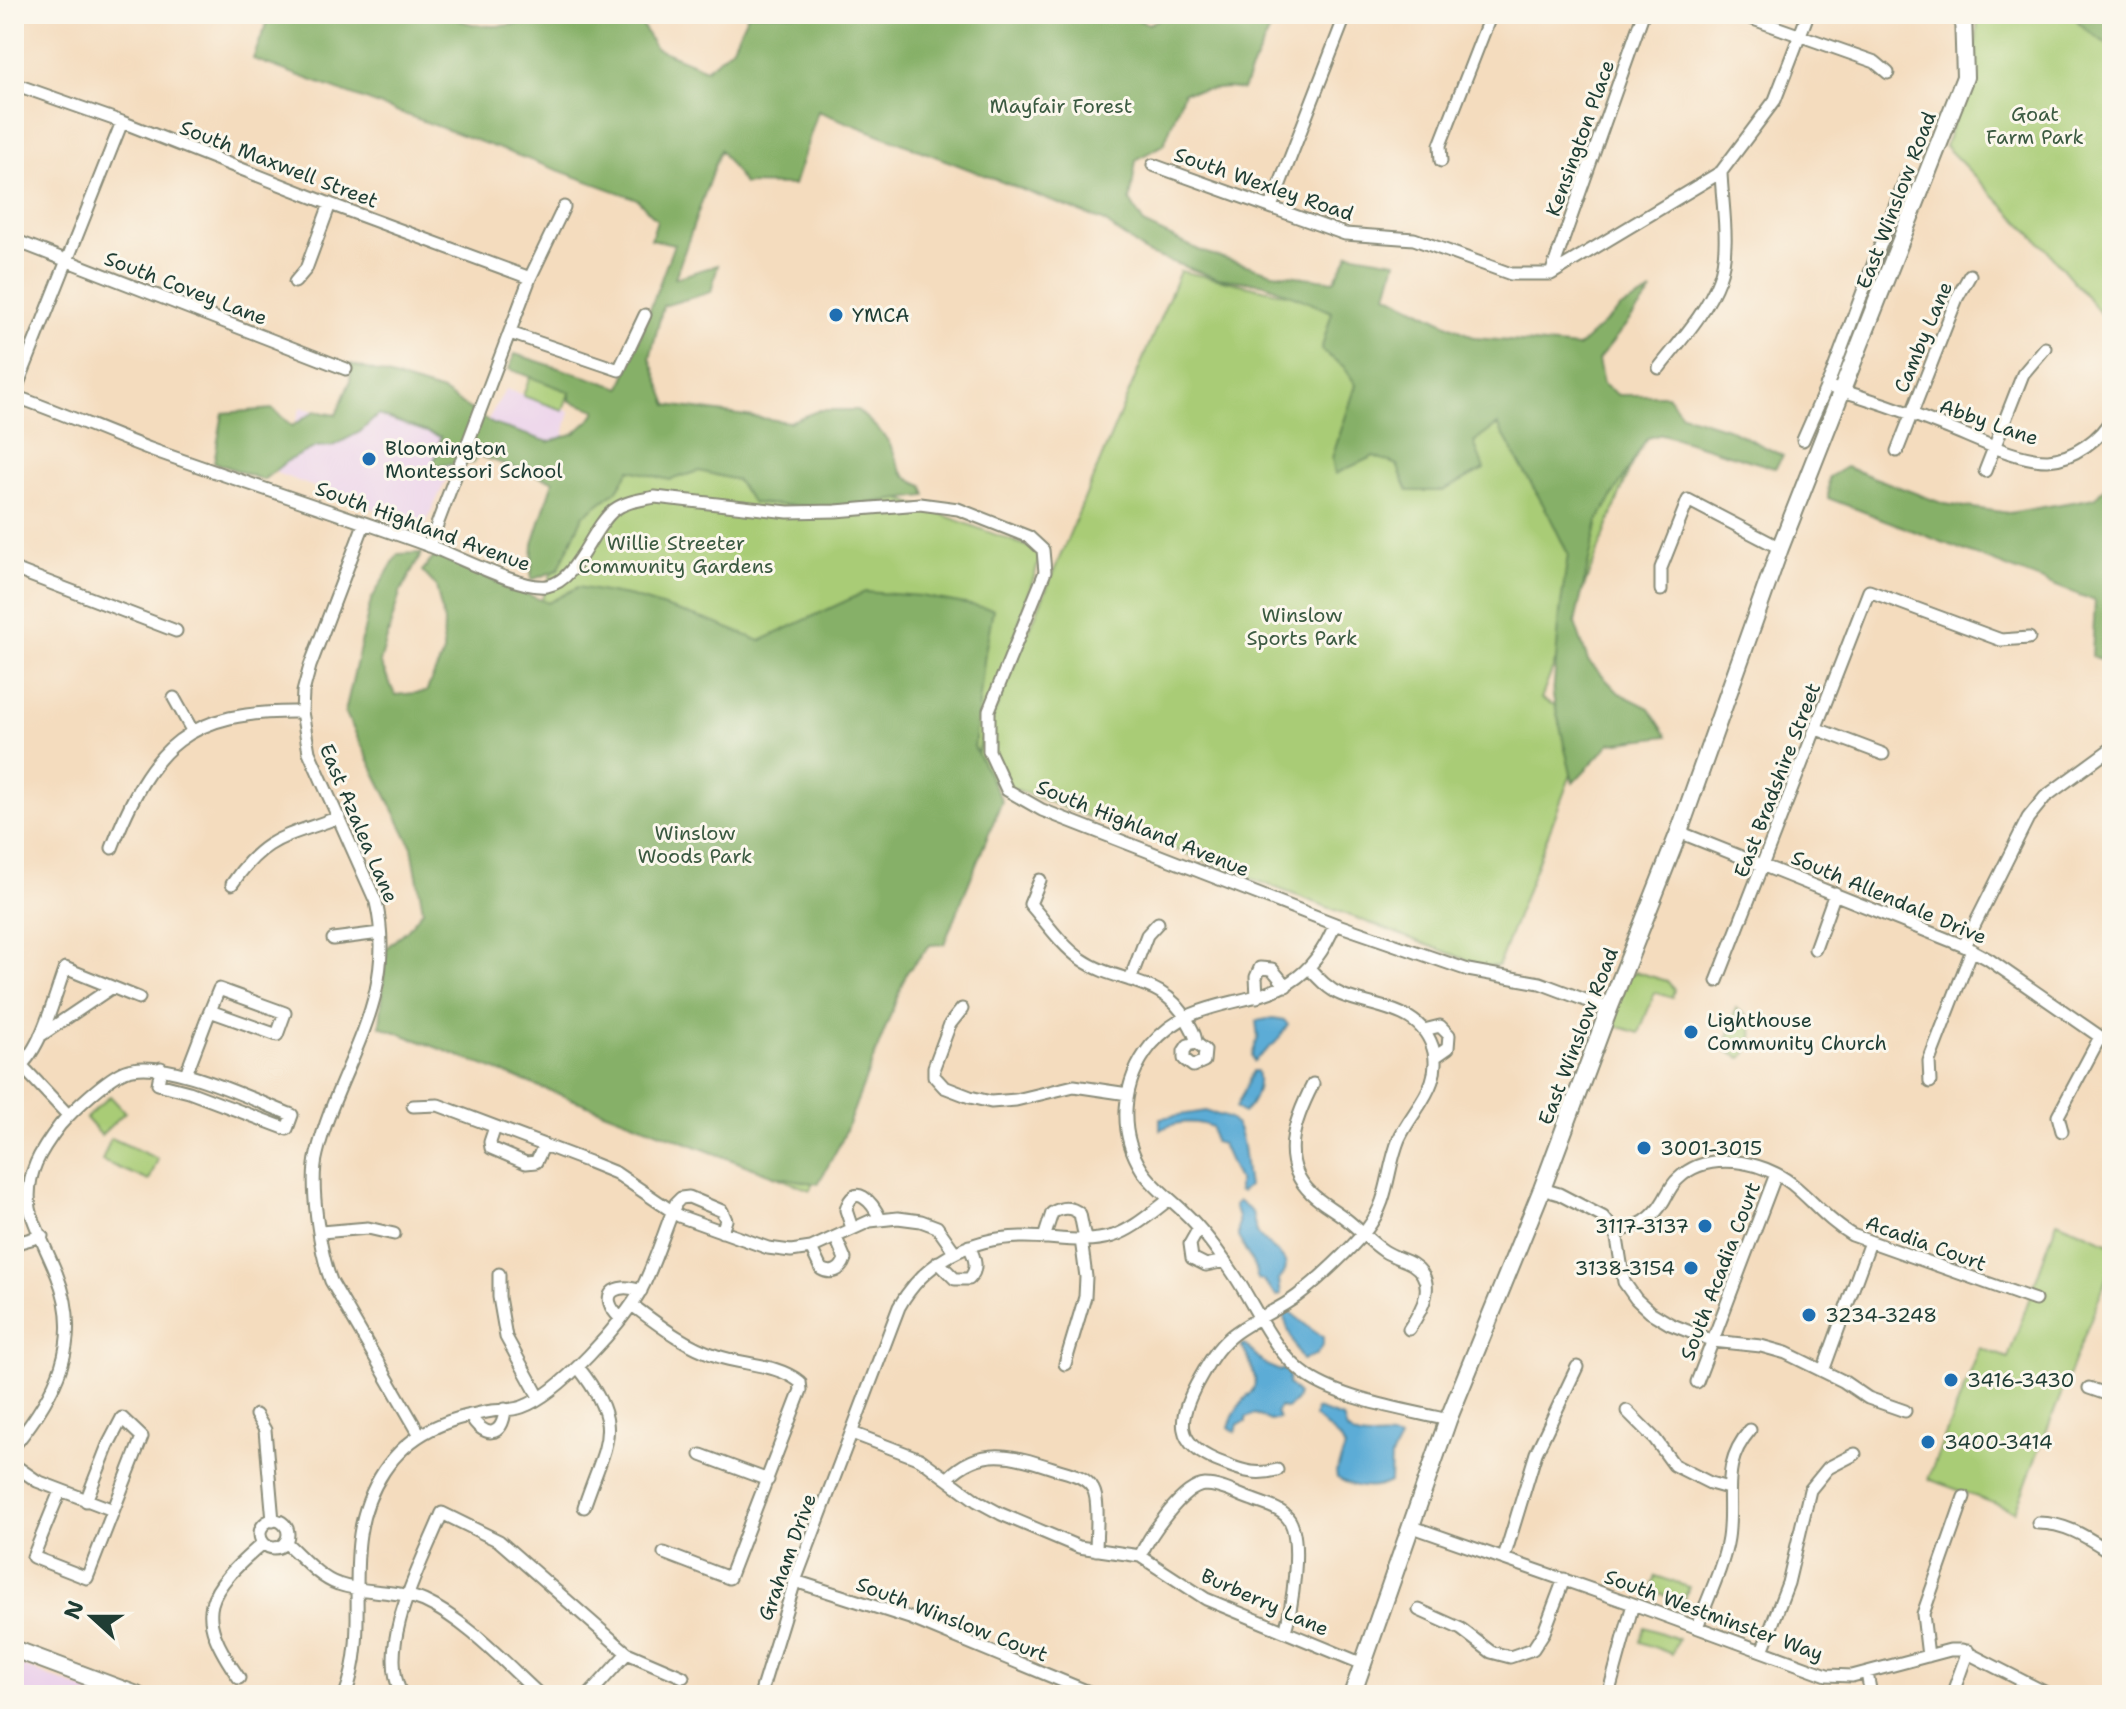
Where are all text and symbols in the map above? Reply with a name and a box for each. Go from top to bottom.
street label: Kensington Place [1540,56,1620,220]
park label: Mayfair Forest [990,93,1132,119]
park label: Goat Farm Park [1986,101,2084,150]
street label: East Winslow Road [1850,107,1942,292]
street label: South Maxwell Street [176,114,382,214]
street label: South Wexley Road [1171,141,1357,227]
street label: South Covey Lane [101,245,271,331]
street label: Camby Lane [1888,277,1958,397]
place label: YMCA [852,302,910,328]
marker: YMCA [827,306,845,324]
street label: Abby Lane [1936,393,2042,451]
place label: Bloomington Montessori School [385,435,563,484]
marker: Bloomington Montessori School [360,450,378,468]
street label: South Highland Avenue [312,475,534,577]
park label: Willie Streeter Community Gardens [578,530,774,579]
park label: Winslow Sports Park [1246,602,1358,651]
street label: East Bradshire Street [1728,679,1826,881]
street label: East Azalea Lane [314,740,404,906]
street label: South Highland Avenue [1033,773,1253,883]
park label: Winslow Woods Park [638,820,752,869]
street label: South Allendale Drive [1787,844,1991,950]
street label: East Winslow Road [1532,943,1624,1128]
place label: Lighthouse Community Church [1707,1007,1887,1056]
marker: Lighthouse Community Church [1682,1023,1700,1041]
place label: 3001-3015 [1660,1135,1762,1161]
marker: 3001-3015 [1635,1139,1653,1157]
street label: South Acadia Court [1674,1178,1766,1364]
street label: Acadia Court [1862,1209,1990,1277]
place label: 3117-3137 [1595,1213,1689,1239]
marker: 3117-3137 [1696,1217,1714,1235]
place label: 3138-3154 [1575,1255,1675,1281]
marker: 3138-3154 [1682,1259,1700,1277]
place label: 3234-3248 [1825,1302,1937,1328]
marker: 3234-3248 [1800,1306,1818,1324]
place label: 3416-3430 [1967,1367,2075,1393]
marker: 3416-3430 [1942,1371,1960,1389]
place label: 3400-3414 [1944,1429,2053,1455]
marker: 3400-3414 [1919,1433,1937,1451]
street label: Graham Drive [752,1490,822,1624]
street label: Burberry Lane [1197,1562,1333,1642]
street label: South Westminster Way [1601,1563,1827,1667]
street label: South Winslow Court [853,1570,1051,1668]
north arrow [52,1577,132,1657]
text: N [57,1597,90,1623]

